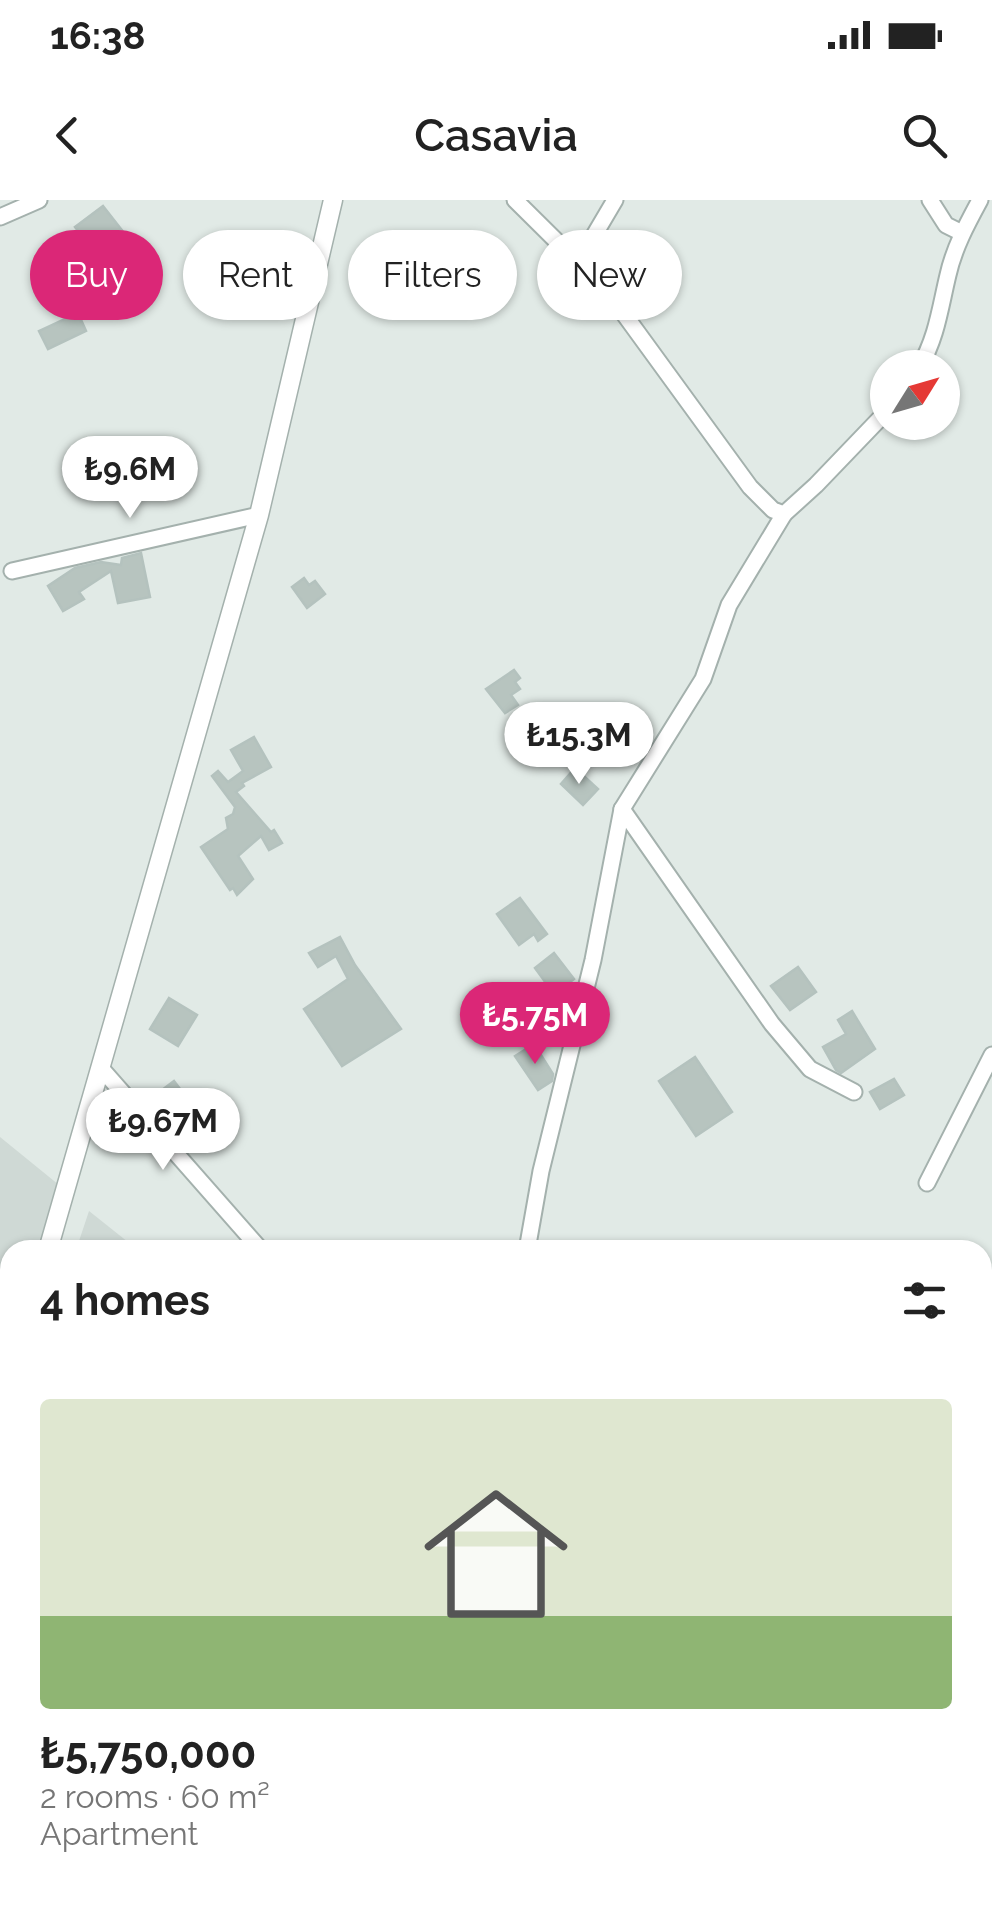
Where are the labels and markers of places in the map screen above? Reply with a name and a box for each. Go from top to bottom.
pin: ₺9.6M [60,436,200,521]
pin: ₺15.3M [498,702,660,787]
pin: ₺5.75M [454,982,616,1067]
pin: ₺9.67M [82,1088,244,1173]

